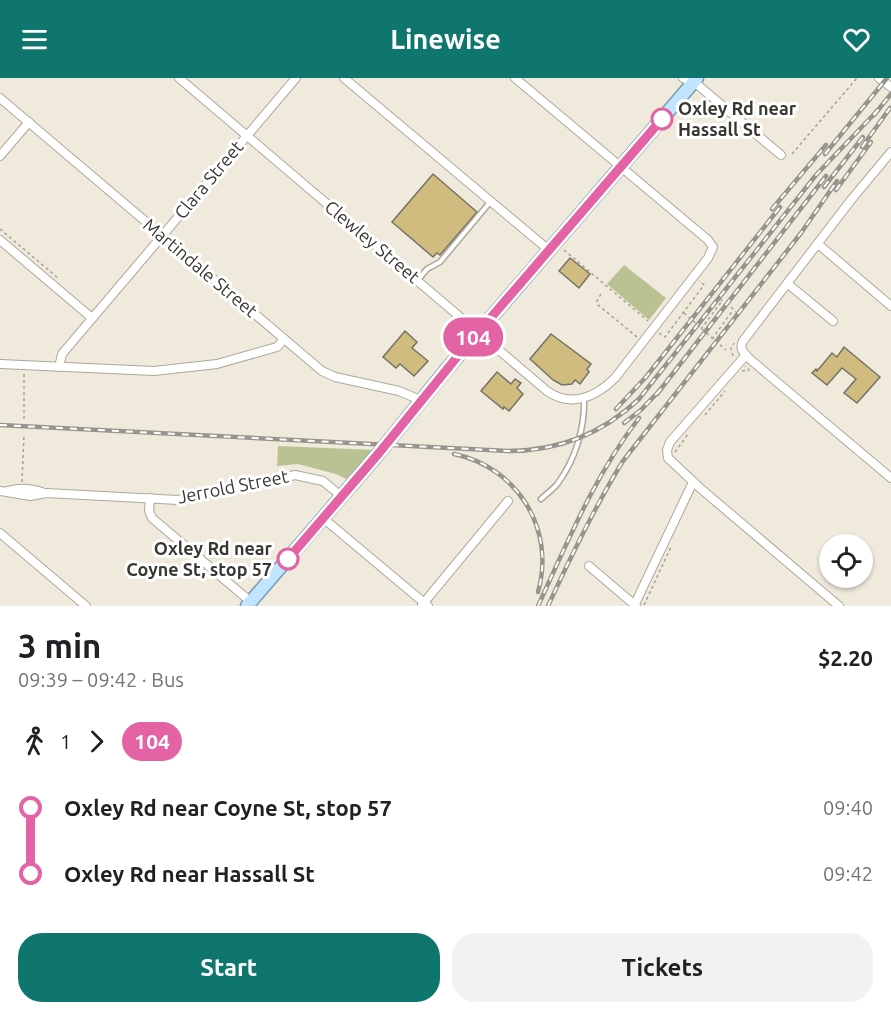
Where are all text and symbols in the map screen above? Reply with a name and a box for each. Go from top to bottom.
icon: menu [18,23,51,56]
icon: heart [840,23,873,56]
text: Linewise [390,24,501,54]
place label: Oxley Rd near Hassall St [678,98,797,139]
marker: Oxley Rd near Hassall St [651,108,673,130]
street label: Clara Street [170,136,247,222]
street label: Clewley Street [321,196,424,287]
street label: Martindale Street [140,214,262,321]
line badge: 104 [438,318,508,356]
text: 104 [455,325,491,349]
street label: Jerrold Street [176,465,290,507]
map controls [819,534,873,588]
button: locate [819,534,873,588]
place label: Oxley Rd near Coyne St, stop 57 [126,538,273,579]
marker: Oxley Rd near Coyne St, stop 57 [277,548,299,570]
text: 3 min [18,627,101,664]
text: $2.20 [818,645,873,670]
text: 09:39 – 09:42 · Bus [18,668,184,691]
icon: walk [18,725,51,758]
icon: forward [80,725,113,758]
text: 104 [134,729,170,753]
text: 1 [60,730,71,753]
text: Oxley Rd near Coyne St, stop 57 [64,795,392,820]
text: 09:40 [823,796,873,819]
text: Oxley Rd near Hassall St [64,861,315,886]
text: 09:42 [823,862,873,885]
button: Start [18,933,440,1002]
button: Tickets [452,933,873,1002]

